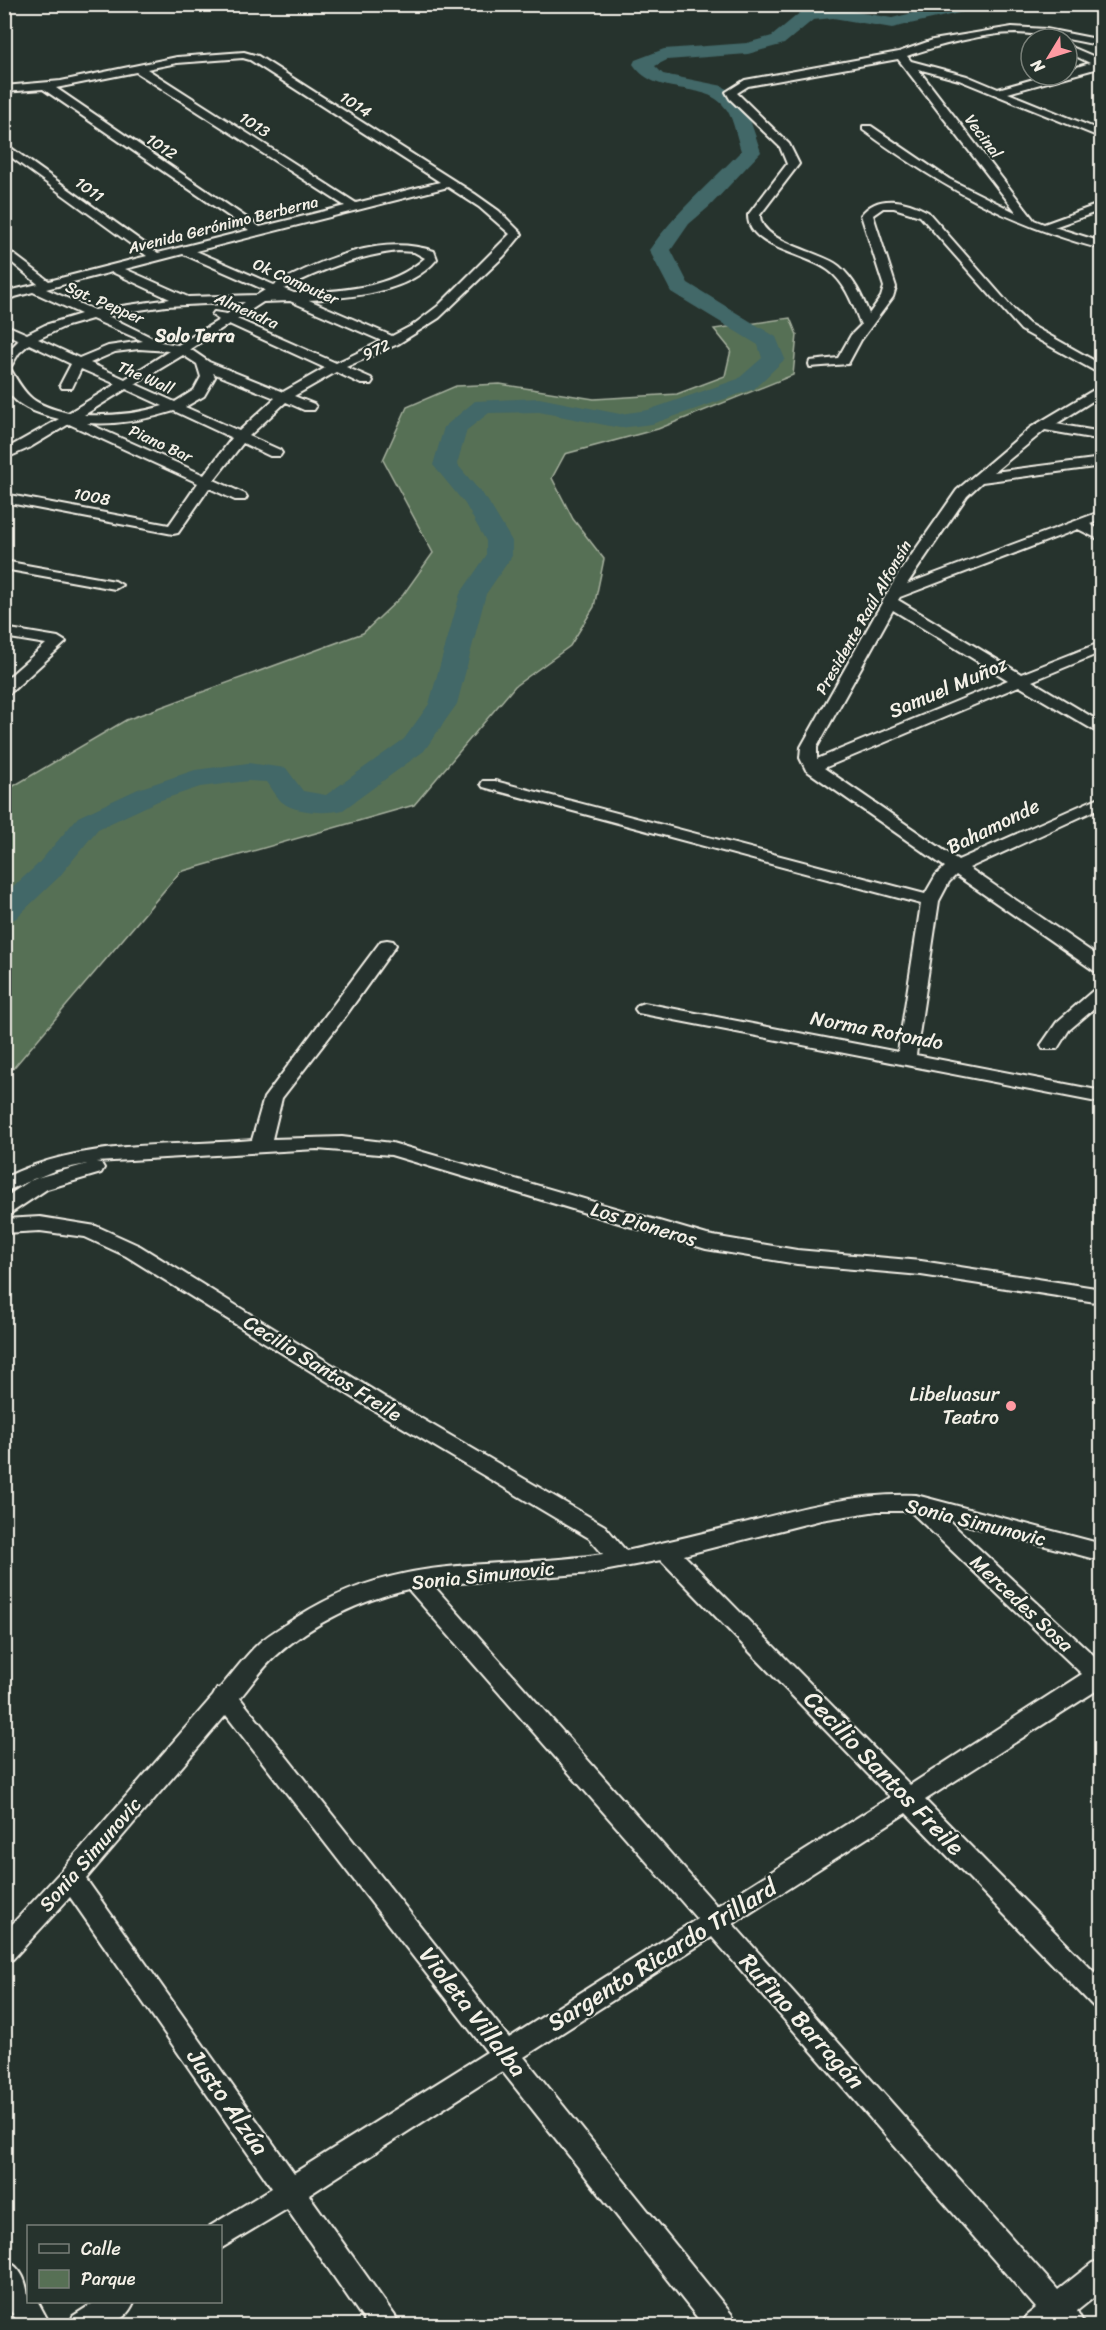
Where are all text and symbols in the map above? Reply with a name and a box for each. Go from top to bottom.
north arrow [1019,27,1079,87]
text: N [1022,52,1053,80]
street label: 1014 [334,83,378,126]
street label: 1013 [233,103,276,146]
street label: Vecinal [957,108,1011,165]
street label: 1012 [140,125,184,168]
street label: 1011 [69,169,111,210]
street label: Avenida Gerónimo Berberna [124,187,321,262]
street label: Ok Computer [248,250,345,314]
street label: Sgt. Pepper [61,272,150,333]
street label: Almendra [209,283,284,338]
district label: Solo Terra [154,320,235,352]
street label: 972 [357,330,395,369]
street label: The Wall [113,352,179,403]
street label: Piano Bar [124,416,199,472]
street label: 1008 [71,479,113,514]
street label: Presidente Raúl Alfonsín [807,534,920,700]
street label: Samuel Muñoz [883,646,1014,728]
street label: Bahamonde [941,789,1046,864]
street label: Norma Rotondo [808,1000,946,1061]
street label: Los Pioneros [586,1192,702,1257]
street label: Cecilio Santos Freile [236,1305,409,1432]
place label: Libeluasur Teatro [909,1377,1001,1435]
marker: Libeluasur Teatro [1004,1399,1018,1413]
street label: Sonia Simunovic [902,1488,1050,1557]
street label: Mercedes Sosa [962,1546,1082,1662]
street label: Sonia Simunovic [410,1551,556,1600]
street label: Cecilio Santos Freile [793,1680,975,1866]
street label: Sonia Simunovic [30,1789,151,1920]
street label: Sargento Ricardo Trillard [539,1866,787,2043]
street label: Violeta Villalba [408,1937,538,2087]
street label: Rufino Barragán [729,1943,875,2099]
street label: Justo Alzúa [175,2039,280,2164]
legend [27,2225,222,2303]
text: Calle [81,2233,121,2265]
text: Parque [81,2263,136,2295]

